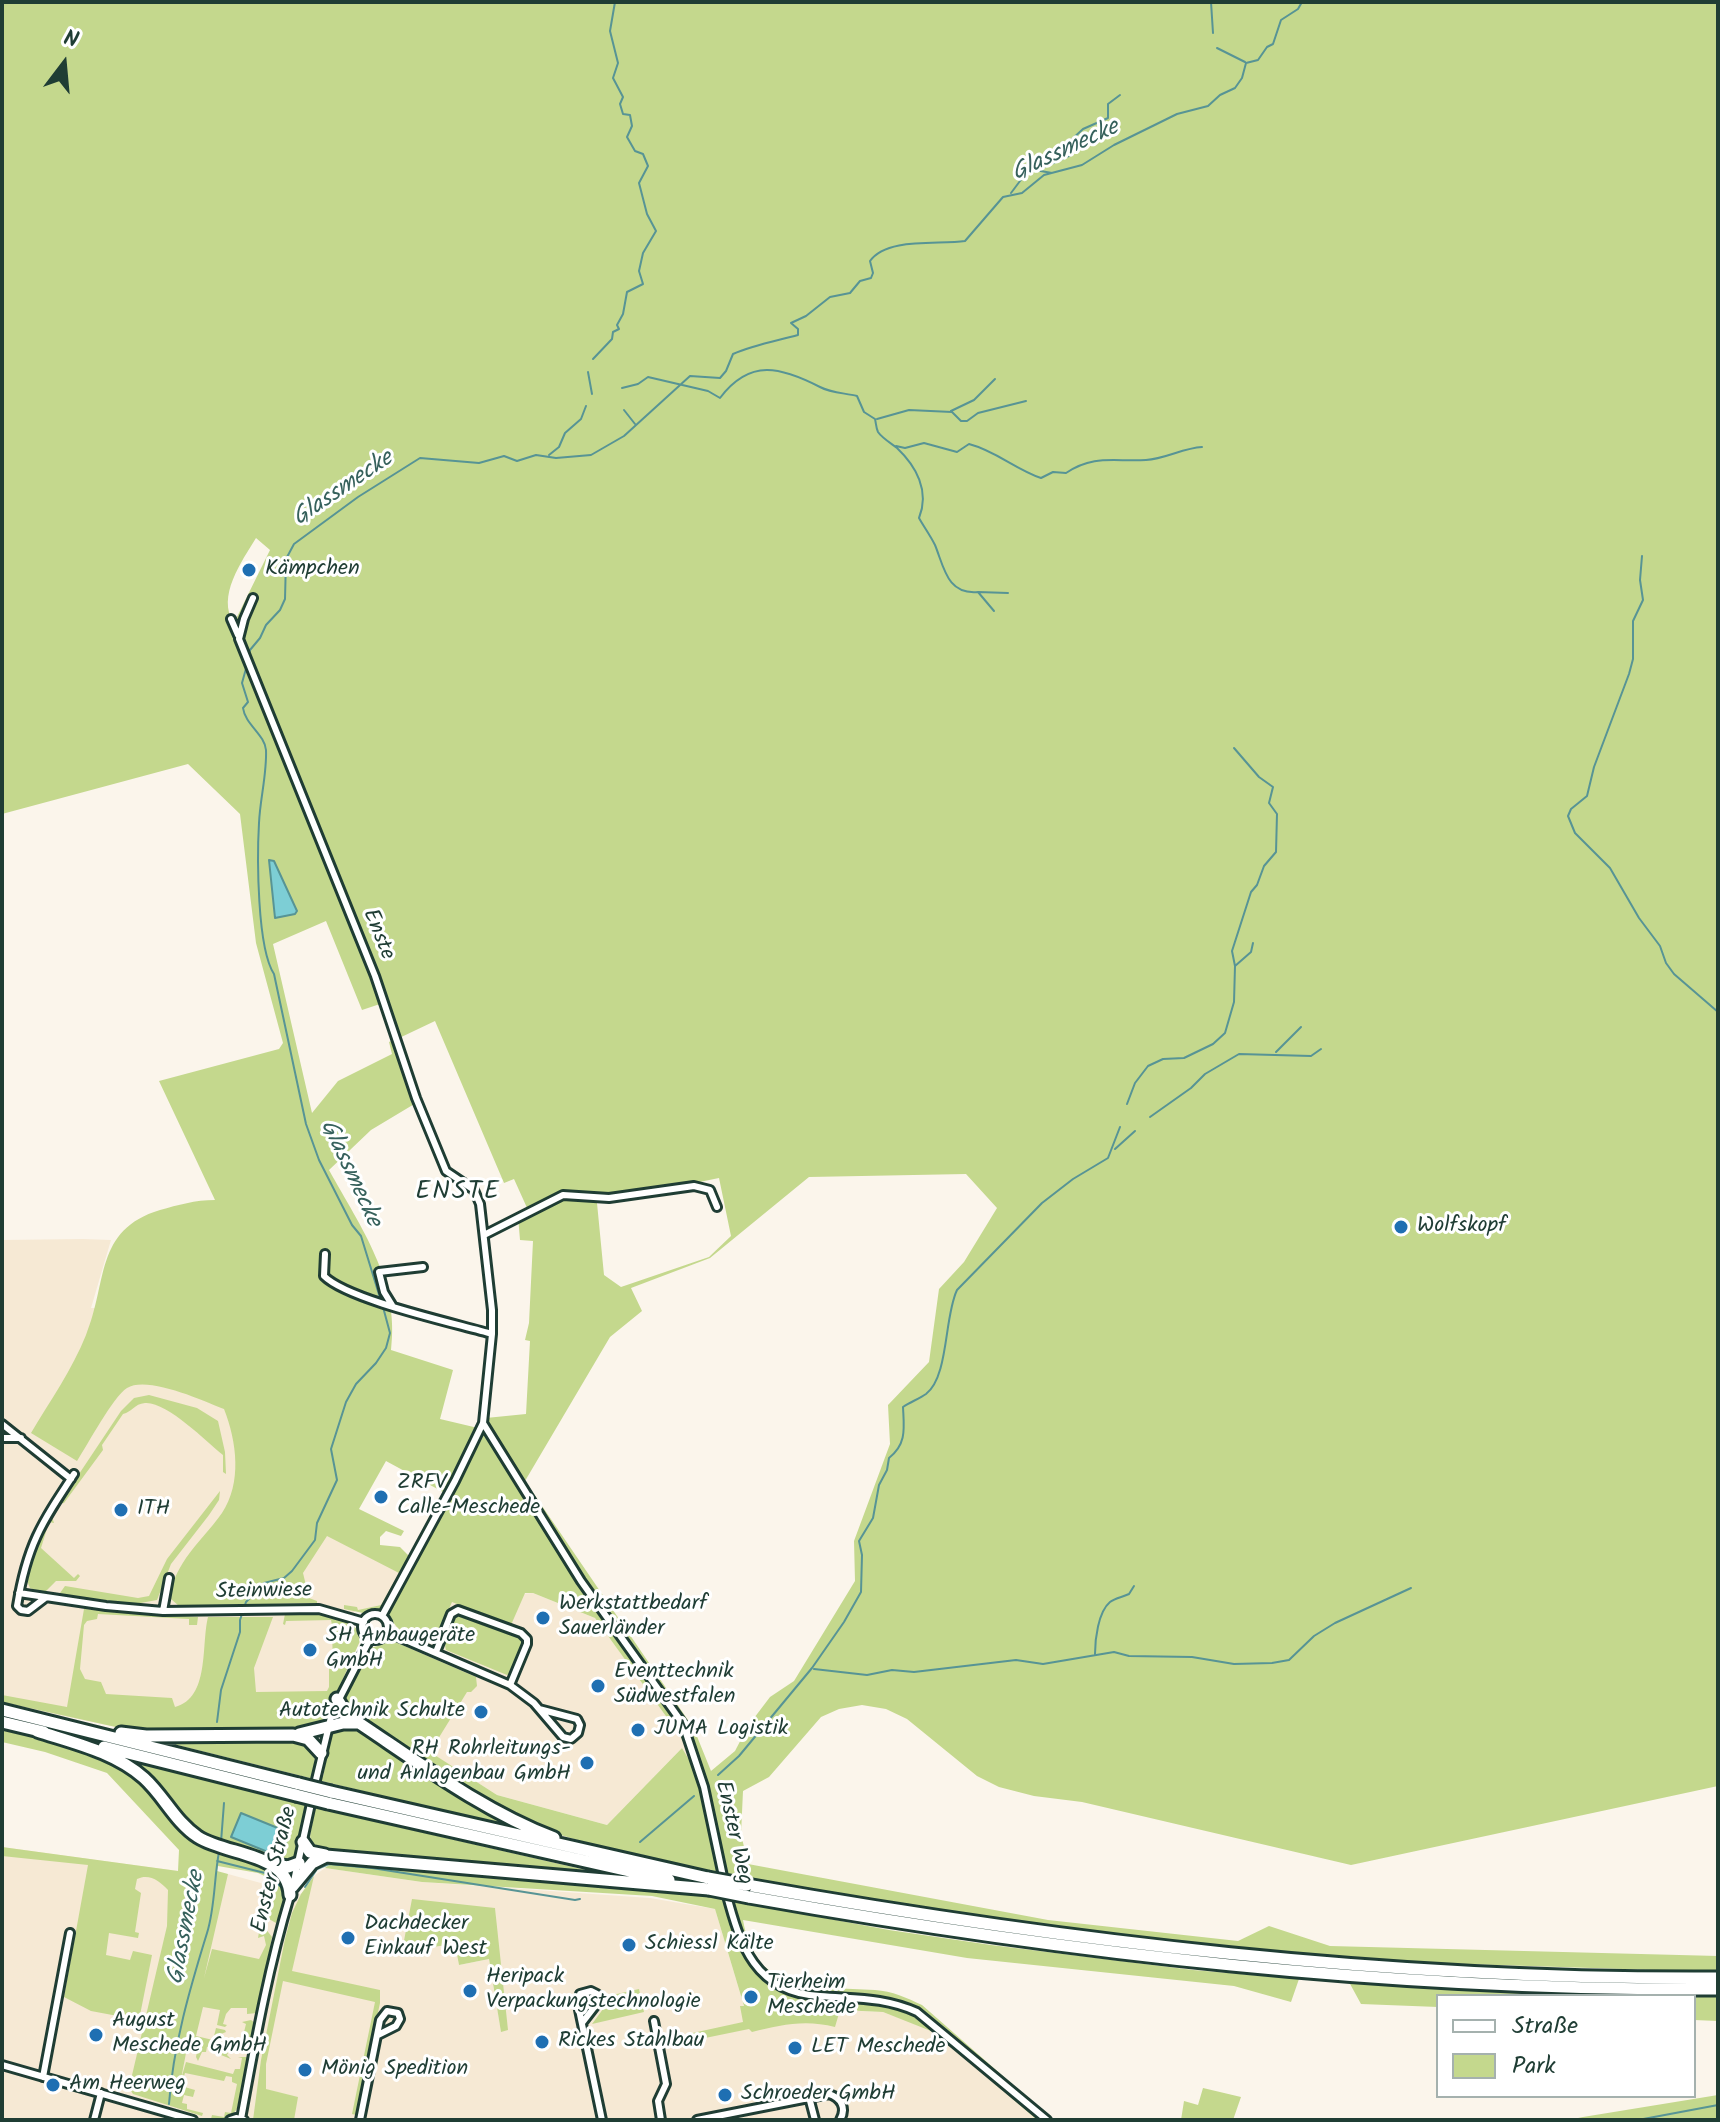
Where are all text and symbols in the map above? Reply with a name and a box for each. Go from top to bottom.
text: N [59,22,82,59]
north arrow [24,24,104,104]
water label: Glassmecke [1008,115,1124,189]
water label: Glassmecke [288,446,400,534]
place label: Kämpchen [265,557,360,583]
marker: Kämpchen [240,561,258,579]
street label: Enste [355,906,399,964]
water label: Glassmecke [312,1116,386,1232]
district label: ENSTE [415,1178,501,1210]
place label: Wolfskopf [1417,1214,1506,1240]
marker: Wolfskopf [1392,1218,1410,1236]
place label: ZRFV Calle-Meschede [397,1471,540,1522]
marker: ZRFV Calle-Meschede [372,1488,390,1506]
place label: ITH [137,1497,170,1523]
marker: ITH [112,1501,130,1519]
street label: Steinwiese [216,1579,312,1607]
place label: Werkstattbedarf Sauerländer [559,1592,707,1644]
marker: Werkstattbedarf Sauerländer [534,1609,552,1627]
place label: SH Anbaugeräte GmbH [326,1624,475,1676]
marker: SH Anbaugeräte GmbH [301,1641,319,1659]
place label: Eventtechnik Südwestfalen [614,1660,735,1712]
marker: Eventtechnik Südwestfalen [589,1677,607,1695]
place label: Autotechnik Schulte [279,1699,465,1725]
marker: Autotechnik Schulte [472,1703,490,1721]
place label: JUMA Logistik [654,1717,788,1743]
marker: JUMA Logistik [629,1721,647,1739]
place label: RH Rohrleitungs- und Anlagenbau GmbH [357,1737,571,1788]
marker: RH Rohrleitungs- und Anlagenbau GmbH [578,1754,596,1772]
street label: Enster Weg [707,1778,757,1888]
street label: Enster Straße [248,1804,304,1936]
water label: Glassmecke [163,1869,213,1987]
place label: Dachdecker Einkauf West [364,1912,487,1964]
marker: Dachdecker Einkauf West [339,1929,357,1947]
place label: Schiessl Kälte [645,1932,774,1958]
marker: Schiessl Kälte [620,1936,638,1954]
place label: Heripack Verpackungstechnologie [486,1965,701,2016]
place label: Tierheim Meschede [767,1971,856,2022]
marker: Heripack Verpackungstechnologie [461,1982,479,2000]
marker: Tierheim Meschede [742,1988,760,2006]
legend [1436,1994,1696,2098]
text: Straße [1512,2007,1578,2046]
place label: August Meschede GmbH [112,2009,267,2060]
marker: August Meschede GmbH [87,2026,105,2044]
place label: Rickes Stahlbau [558,2029,704,2055]
marker: Rickes Stahlbau [533,2033,551,2051]
place label: LET Meschede [811,2035,945,2061]
marker: LET Meschede [786,2039,804,2057]
text: Park [1512,2047,1556,2086]
place label: Mönig Spedition [321,2057,468,2083]
marker: Mönig Spedition [296,2061,314,2079]
place label: Am Heerweg [69,2072,186,2098]
marker: Am Heerweg [44,2076,62,2094]
place label: Schroeder GmbH [741,2082,896,2108]
marker: Schroeder GmbH [716,2086,734,2104]

